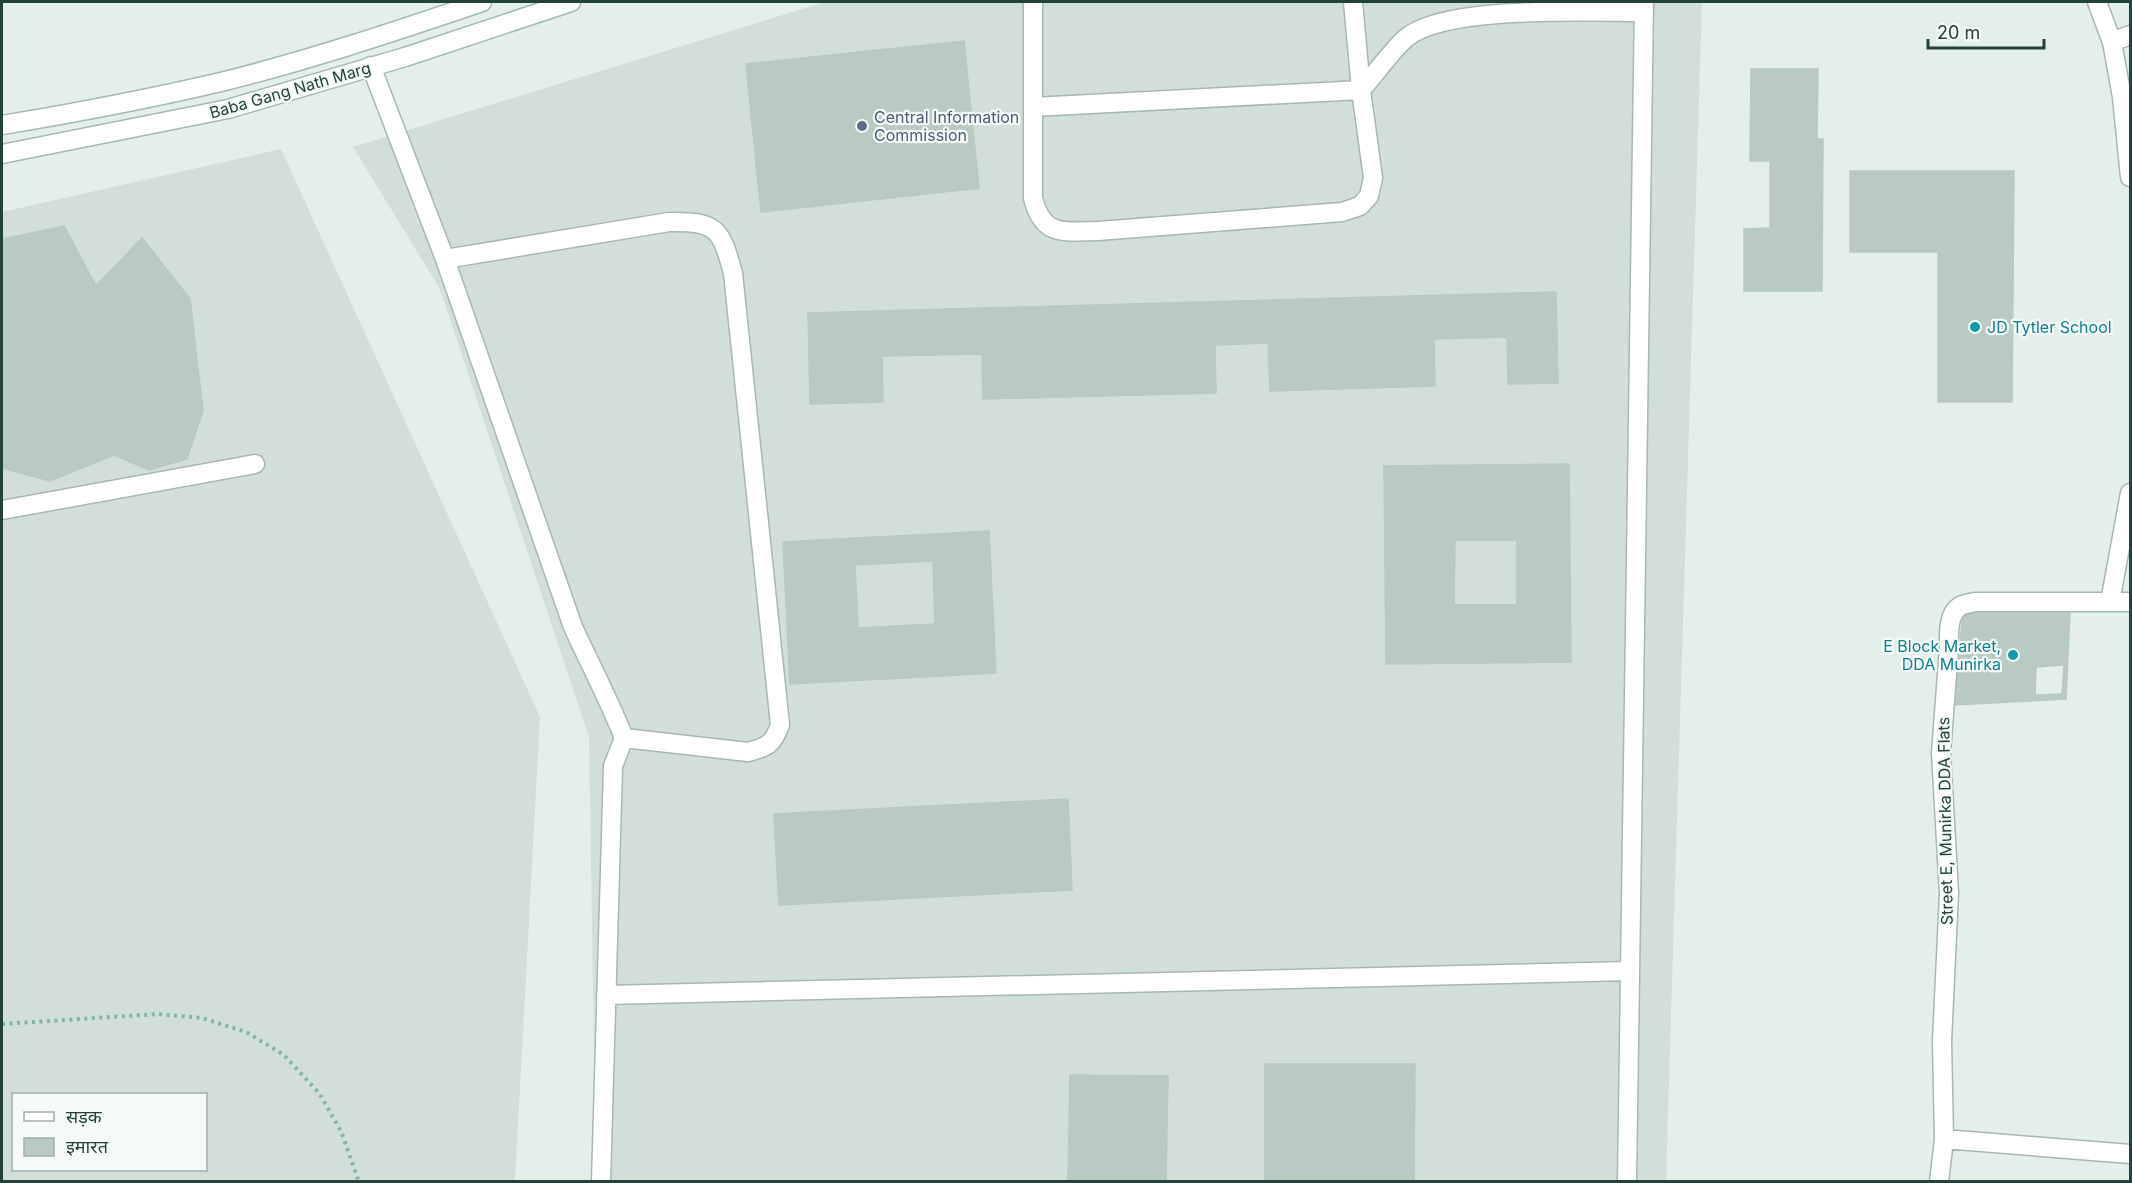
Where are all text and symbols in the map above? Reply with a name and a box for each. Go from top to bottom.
scale bar [1928,12,2044,50]
text: 20 m [1937,22,1980,43]
street label: Baba Gang Nath Marg [207,57,373,123]
place label: Central Information Commission [874,107,1019,145]
marker: Central Information Commission [855,119,869,133]
place label: JD Tytler School [1987,317,2112,337]
marker: JD Tytler School [1968,320,1982,334]
place label: E Block Market, DDA Munirka [1883,636,2001,674]
marker: E Block Market, DDA Munirka [2006,648,2020,662]
street label: Street E, Munirka DDA Flats [1933,717,1957,925]
legend [12,1093,207,1171]
text: सड़क [66,1106,103,1127]
text: इमारत [66,1136,109,1157]

